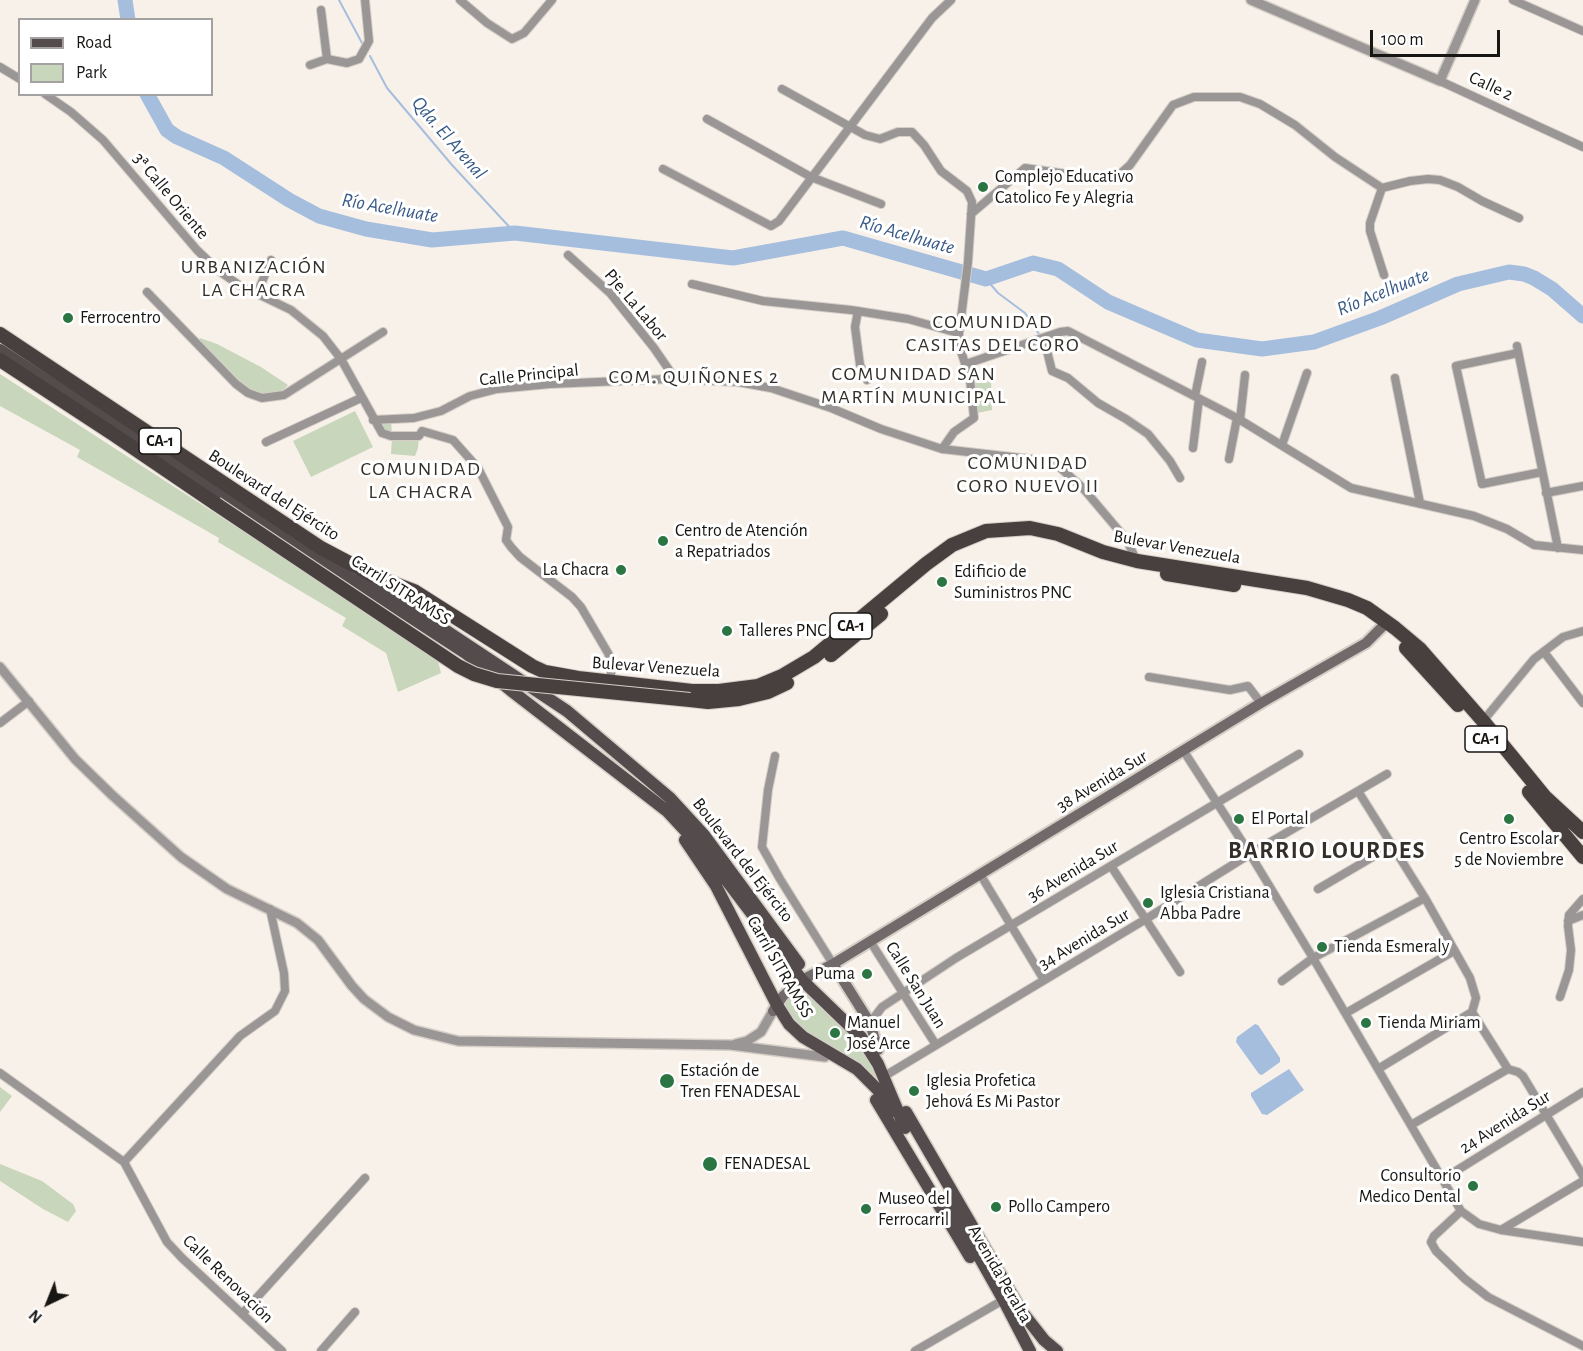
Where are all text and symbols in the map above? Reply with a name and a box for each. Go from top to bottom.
legend [18,18,213,96]
scale bar [1373,18,1504,56]
text: 100 m [1381,31,1424,49]
text: Road [76,34,112,52]
text: Park [76,64,107,82]
street label: Calle 2 [1466,66,1516,106]
water label: Qda. El Arenal [406,91,492,185]
street label: 3ª Calle Oriente [128,148,214,244]
place label: Complejo Educativo Catolico Fe y Alegria [995,166,1134,208]
marker: Complejo Educativo Catolico Fe y Alegria [976,180,990,194]
water label: Río Acelhuate [340,188,440,228]
water label: Río Acelhuate [857,210,957,260]
district label: URBANIZACIÓN LA CHACRA [181,255,327,302]
water label: Río Acelhuate [1333,263,1433,321]
street label: Pje. La Labor [600,265,672,345]
place label: Ferrocentro [80,307,161,329]
district label: COMUNIDAD CASITAS DEL CORO [906,310,1080,357]
marker: Ferrocentro [61,311,75,325]
street label: Calle Principal [478,359,580,391]
district label: COMUNIDAD SAN MARTÍN MUNICIPAL [821,362,1007,409]
district label: COM. QUIÑONES 2 [608,365,780,389]
road number: CA-1 [139,428,181,454]
street label: Boulevard del Ejército [204,445,344,545]
district label: COMUNIDAD CORO NUEVO II [957,451,1099,498]
district label: COMUNIDAD LA CHACRA [360,457,482,504]
place label: Centro de Atención a Repatriados [675,520,808,562]
street label: Bulevar Venezuela [1112,525,1242,569]
marker: Centro de Atención a Repatriados [656,534,670,548]
street label: Carril SITRAMSS [347,550,455,630]
place label: La Chacra [542,559,609,581]
place label: Edificio de Suministros PNC [954,561,1071,604]
marker: La Chacra [614,563,628,577]
marker: Edificio de Suministros PNC [935,575,949,589]
road number: CA-1 [830,613,872,639]
place label: Talleres PNC [739,620,827,642]
marker: Talleres PNC [720,624,734,638]
street label: Bulevar Venezuela [591,652,721,682]
road number: CA-1 [1465,726,1507,752]
street label: 38 Avenida Sur [1053,745,1151,817]
street label: Boulevard del Ejército [688,793,798,927]
place label: El Portal [1251,808,1309,830]
marker: El Portal [1232,812,1246,826]
marker: Centro Escolar 5 de Noviembre [1502,812,1516,826]
place label: Centro Escolar 5 de Noviembre [1454,828,1564,870]
street label: 36 Avenida Sur [1024,835,1122,907]
district label: BARRIO LOURDES [1228,837,1426,865]
place label: Iglesia Cristiana Abba Padre [1160,882,1270,924]
marker: Iglesia Cristiana Abba Padre [1141,896,1155,910]
street label: 34 Avenida Sur [1035,903,1133,975]
street label: Carril SITRAMSS [742,912,818,1022]
place label: Tienda Esmeraly [1334,936,1449,958]
street label: Calle San Juan [881,938,951,1032]
marker: Tienda Esmeraly [1315,940,1329,954]
place label: Puma [814,963,855,985]
marker: Puma [860,967,874,981]
place label: Manuel José Arce [847,1012,910,1054]
place label: Tienda Miriam [1378,1012,1481,1034]
marker: Tienda Miriam [1359,1016,1373,1030]
marker: Manuel José Arce [828,1026,842,1040]
place label: Estación de Tren FENADESAL [680,1060,800,1102]
place label: Iglesia Profetica Jehová Es Mi Pastor [926,1070,1060,1112]
marker: Estación de Tren FENADESAL [658,1072,676,1090]
marker: Iglesia Profetica Jehová Es Mi Pastor [907,1084,921,1098]
street label: 24 Avenida Sur [1456,1086,1554,1158]
place label: FENADESAL [724,1153,810,1175]
marker: FENADESAL [701,1155,719,1173]
place label: Consultorio Medico Dental [1359,1165,1461,1208]
marker: Consultorio Medico Dental [1466,1179,1480,1193]
place label: Museo del Ferrocarril [878,1188,950,1230]
place label: Pollo Campero [1008,1196,1110,1218]
marker: Pollo Campero [989,1200,1003,1214]
marker: Museo del Ferrocarril [859,1202,873,1216]
street label: Avenida Peralta [963,1221,1037,1327]
street label: Calle Renovación [178,1230,278,1328]
north arrow [18,1273,78,1333]
text: N [26,1307,45,1326]

